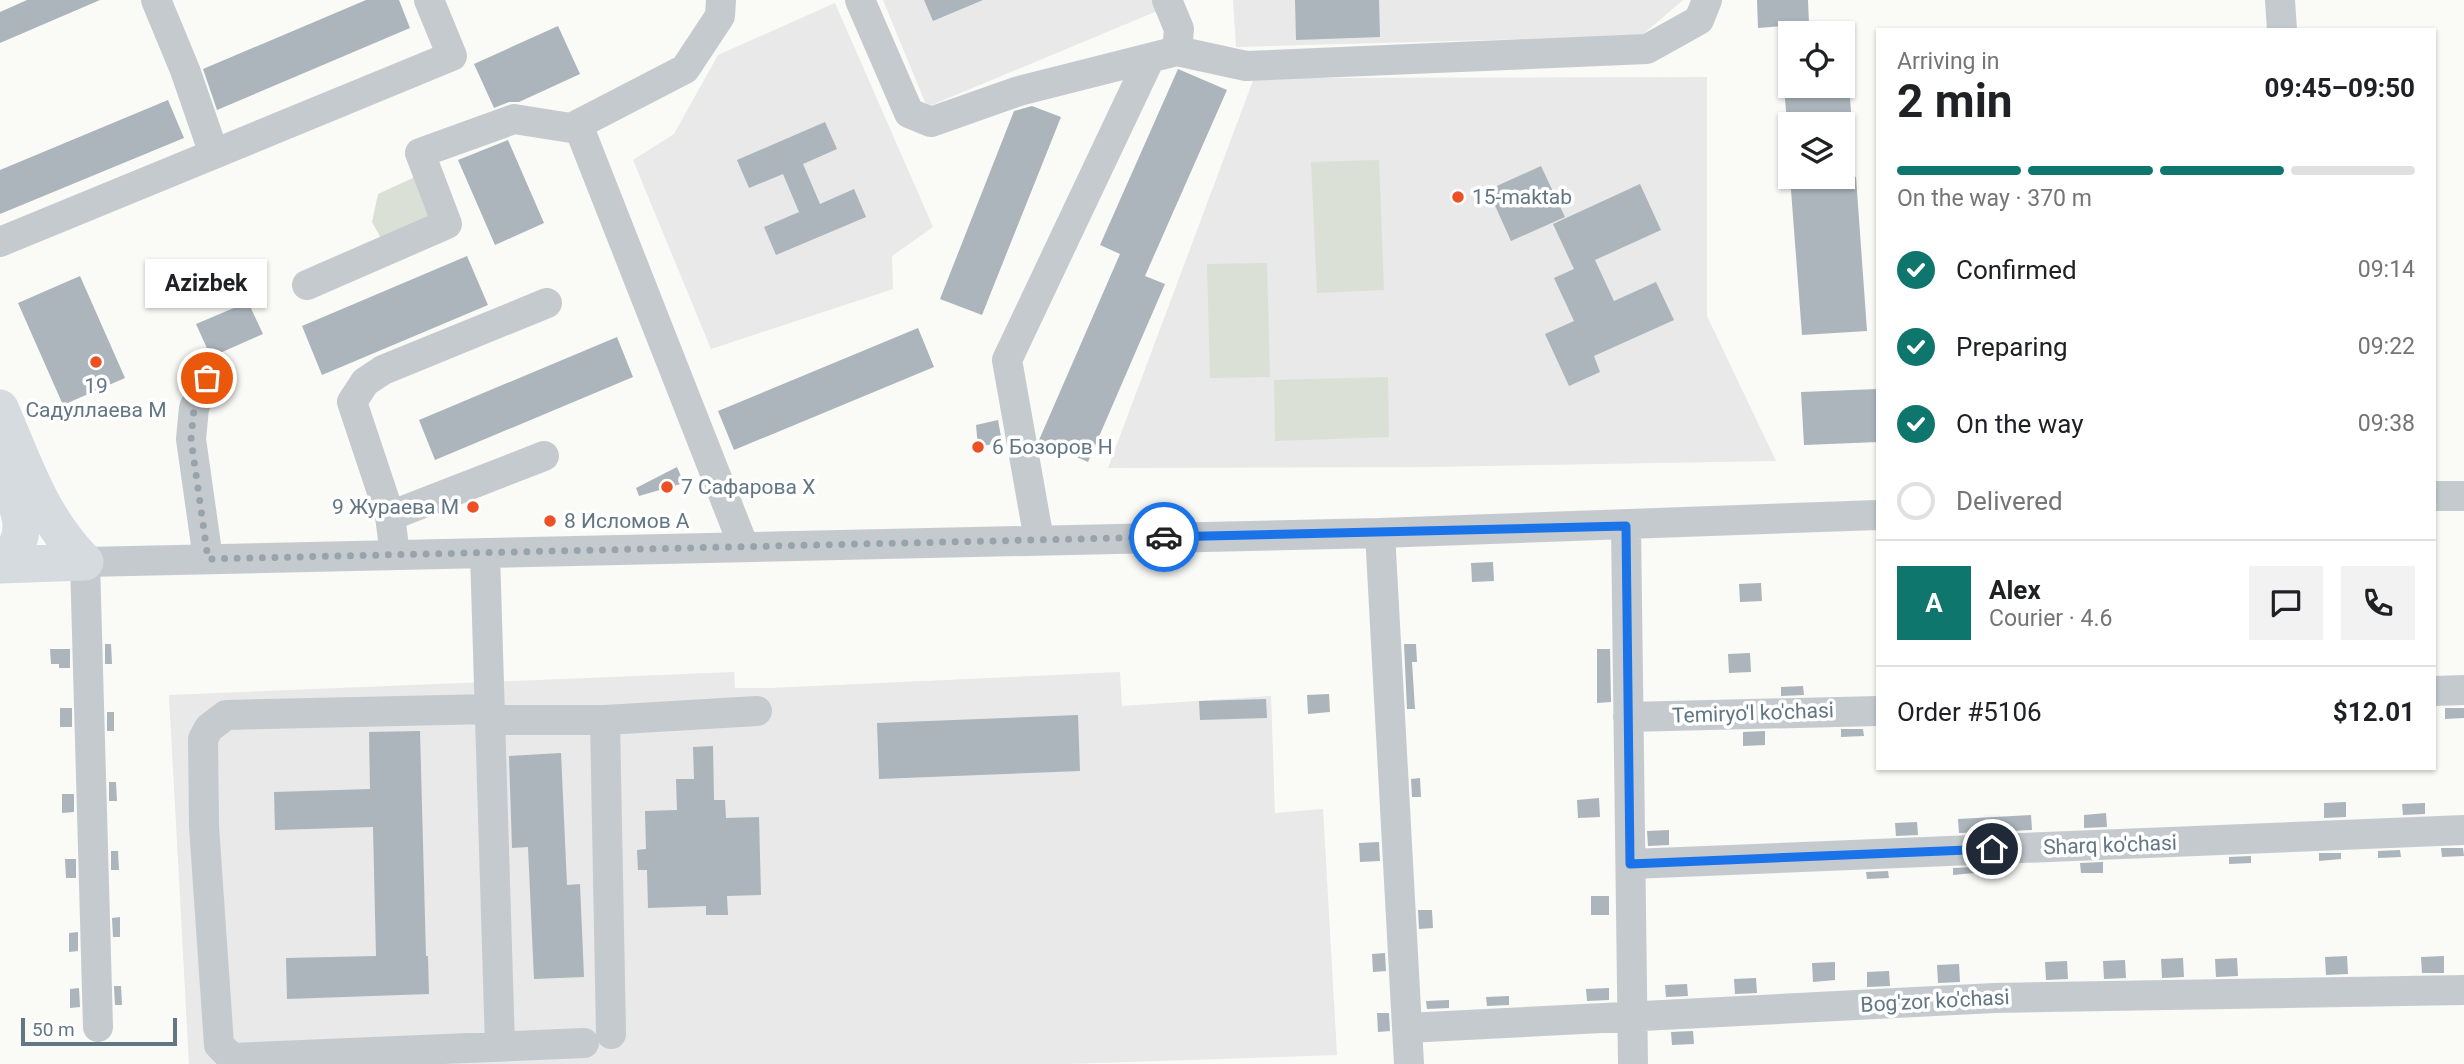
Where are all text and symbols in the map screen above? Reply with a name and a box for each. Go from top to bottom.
map controls [1778,21,1855,189]
button: locate [1778,21,1855,98]
text: Arriving in [1897,48,2000,75]
text: 09:45–09:50 [2265,73,2415,103]
text: 2 min [1897,74,2013,128]
button: layers [1778,112,1855,189]
place label: 15-maktab [1472,185,1572,209]
text: On the way · 370 m [1897,185,2092,212]
marker: 15-maktab [1450,189,1466,205]
icon: check [1897,251,1935,289]
text: Confirmed [1956,255,2077,285]
text: 09:14 [2358,256,2415,283]
callout: Azizbek [146,259,268,308]
text: Azizbek [165,270,247,297]
icon: check [1897,328,1935,366]
text: Preparing [1956,332,2068,362]
text: 09:22 [2358,333,2415,360]
pin [177,348,237,408]
marker: 19 Садуллаева М [88,354,104,370]
icon: bag [188,359,226,397]
place label: 19 Садуллаева М [25,374,167,422]
icon: check [1897,405,1935,443]
text: On the way [1956,409,2084,439]
text: 09:38 [2358,410,2415,437]
place label: 6 Бозоров Н [992,435,1113,459]
marker: 6 Бозоров Н [970,439,986,455]
place label: 7 Сафарова Х [681,475,815,499]
marker: 7 Сафарова Х [659,479,675,495]
text: Delivered [1956,486,2063,516]
place label: 9 Жураева М [332,495,459,519]
marker: 9 Жураева М [465,499,481,515]
courier [1129,502,1199,572]
place label: 8 Исломов А [564,509,690,533]
marker: 8 Исломов А [542,513,558,529]
icon: car [1145,518,1183,556]
button: chat [2249,566,2323,640]
button: phone [2341,566,2415,640]
text: Alex [1989,575,2041,605]
text: A [1925,588,1943,618]
text: Courier · 4.6 [1989,605,2112,632]
text: Order #5106 [1897,697,2042,727]
text: $12.01 [2333,697,2415,727]
street label: Temiryo'l ko'chasi [1672,698,1834,728]
pin [1962,819,2022,879]
icon: home [1973,830,2011,868]
street label: Sharq ko'chasi [2043,831,2177,859]
street label: Bog'zor ko'chasi [1860,985,2010,1017]
scale bar [21,1015,177,1047]
text: 50 m [32,1018,75,1041]

